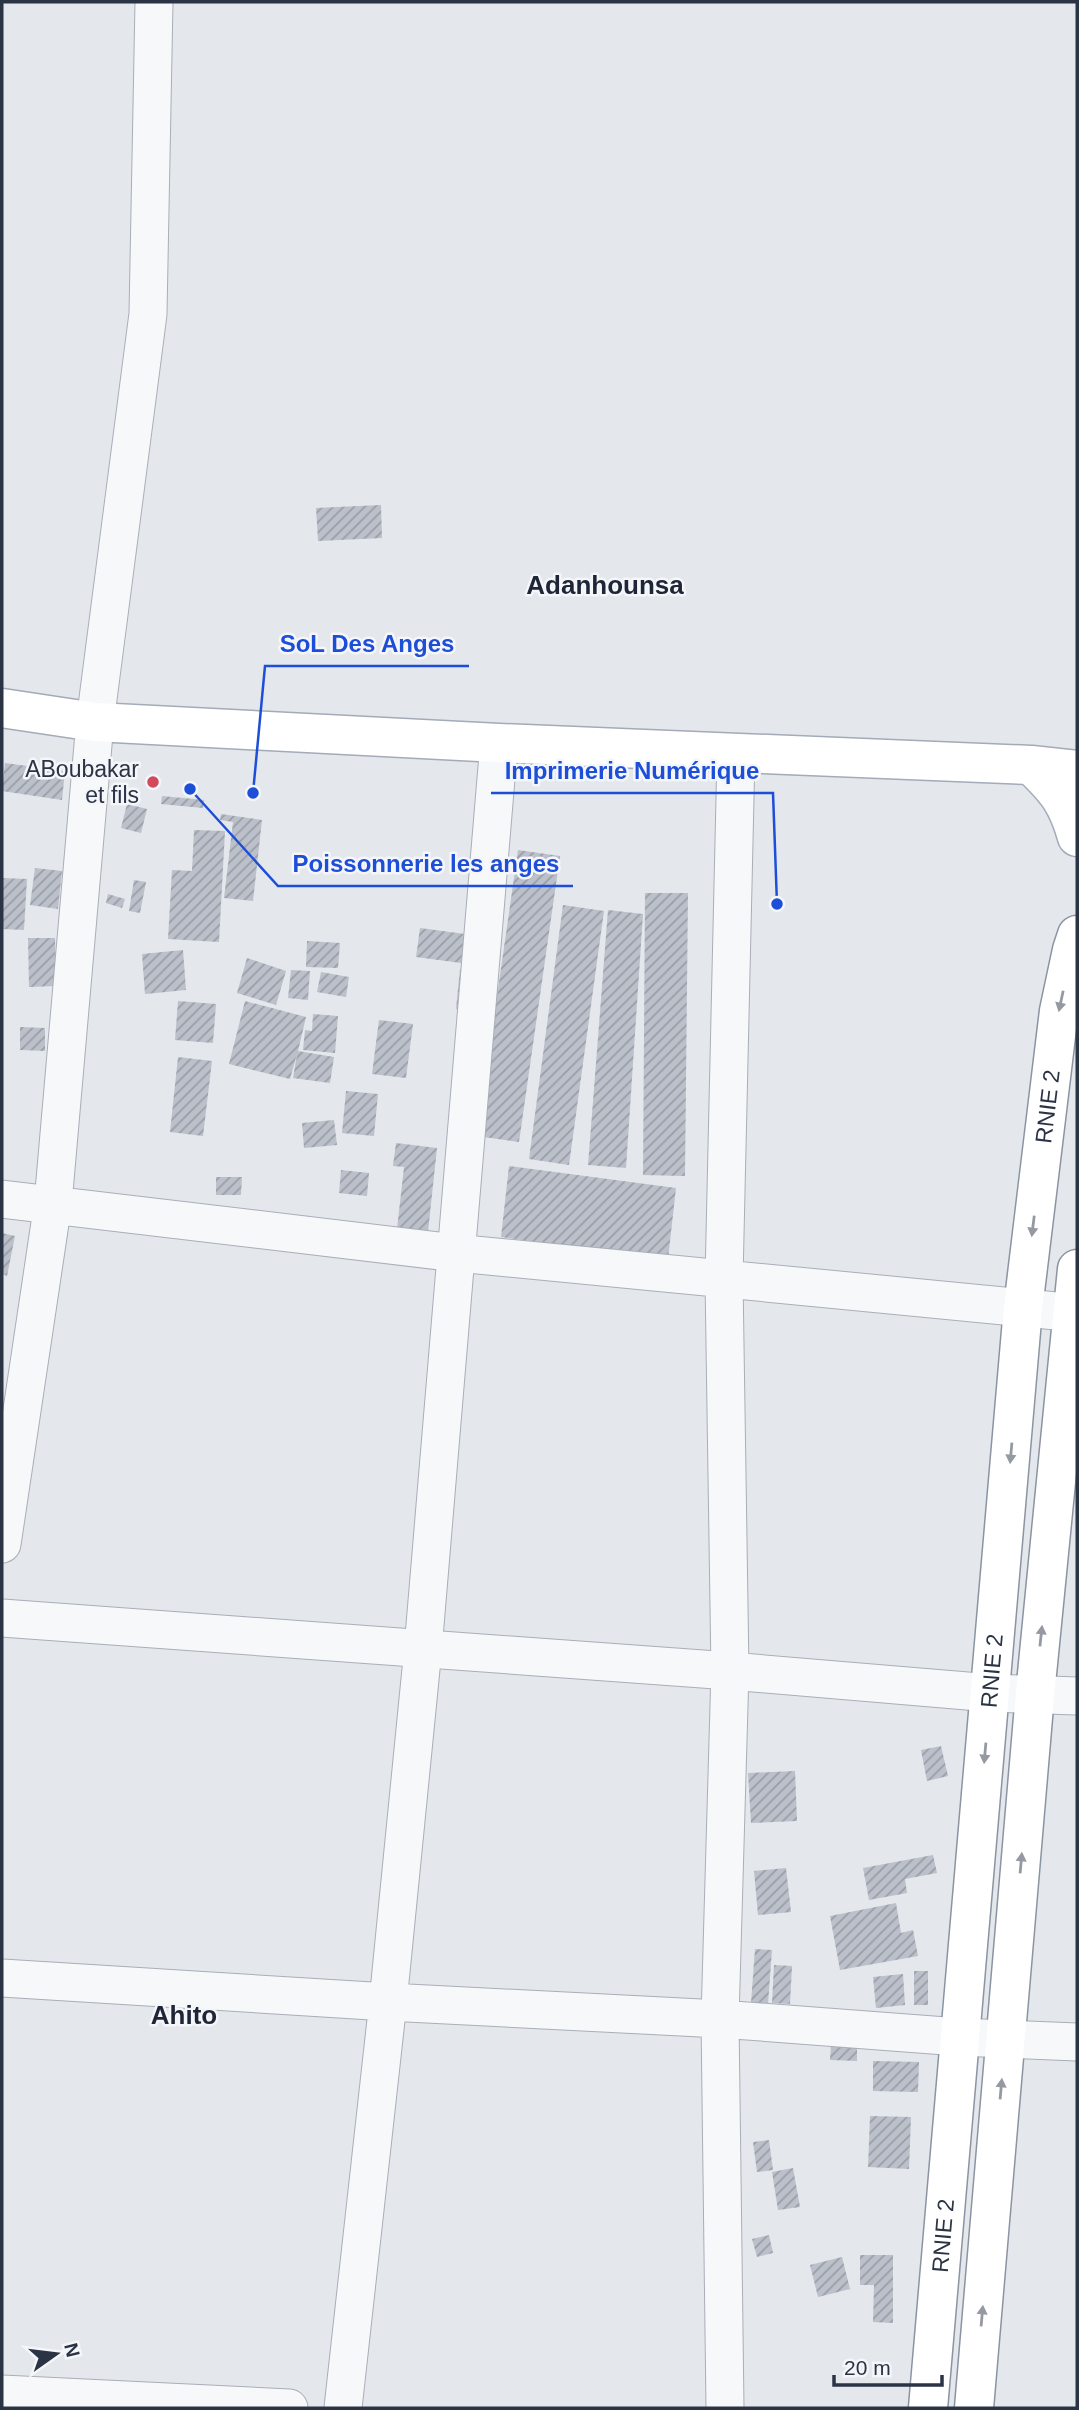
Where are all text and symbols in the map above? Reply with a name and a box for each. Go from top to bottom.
district label: Adanhounsa [526,570,684,600]
callout: SoL Des Anges [265,621,469,666]
text: SoL Des Anges [280,630,454,657]
callout: Imprimerie Numérique [491,748,773,793]
place label: ABoubakar et fils [25,756,139,808]
text: Imprimerie Numérique [505,757,759,784]
marker: ABoubakar et fils [145,774,161,790]
callout: Poissonnerie les anges [278,841,573,886]
text: Poissonnerie les anges [293,850,559,877]
one-way arrow [1055,990,1066,1012]
street label: RNIE 2 [1030,1068,1065,1145]
one-way arrow [1027,1216,1038,1238]
one-way arrow [1005,1442,1016,1464]
one-way arrow [1036,1625,1047,1647]
street label: RNIE 2 [976,1633,1008,1709]
one-way arrow [979,1742,990,1764]
one-way arrow [1016,1851,1027,1873]
district label: Ahito [151,2000,217,2030]
one-way arrow [996,2078,1007,2100]
street label: RNIE 2 [927,2198,959,2274]
one-way arrow [977,2305,988,2327]
north arrow [21,2319,91,2389]
text: N [60,2341,84,2359]
scale bar [834,2344,942,2388]
text: 20 m [844,2356,891,2379]

